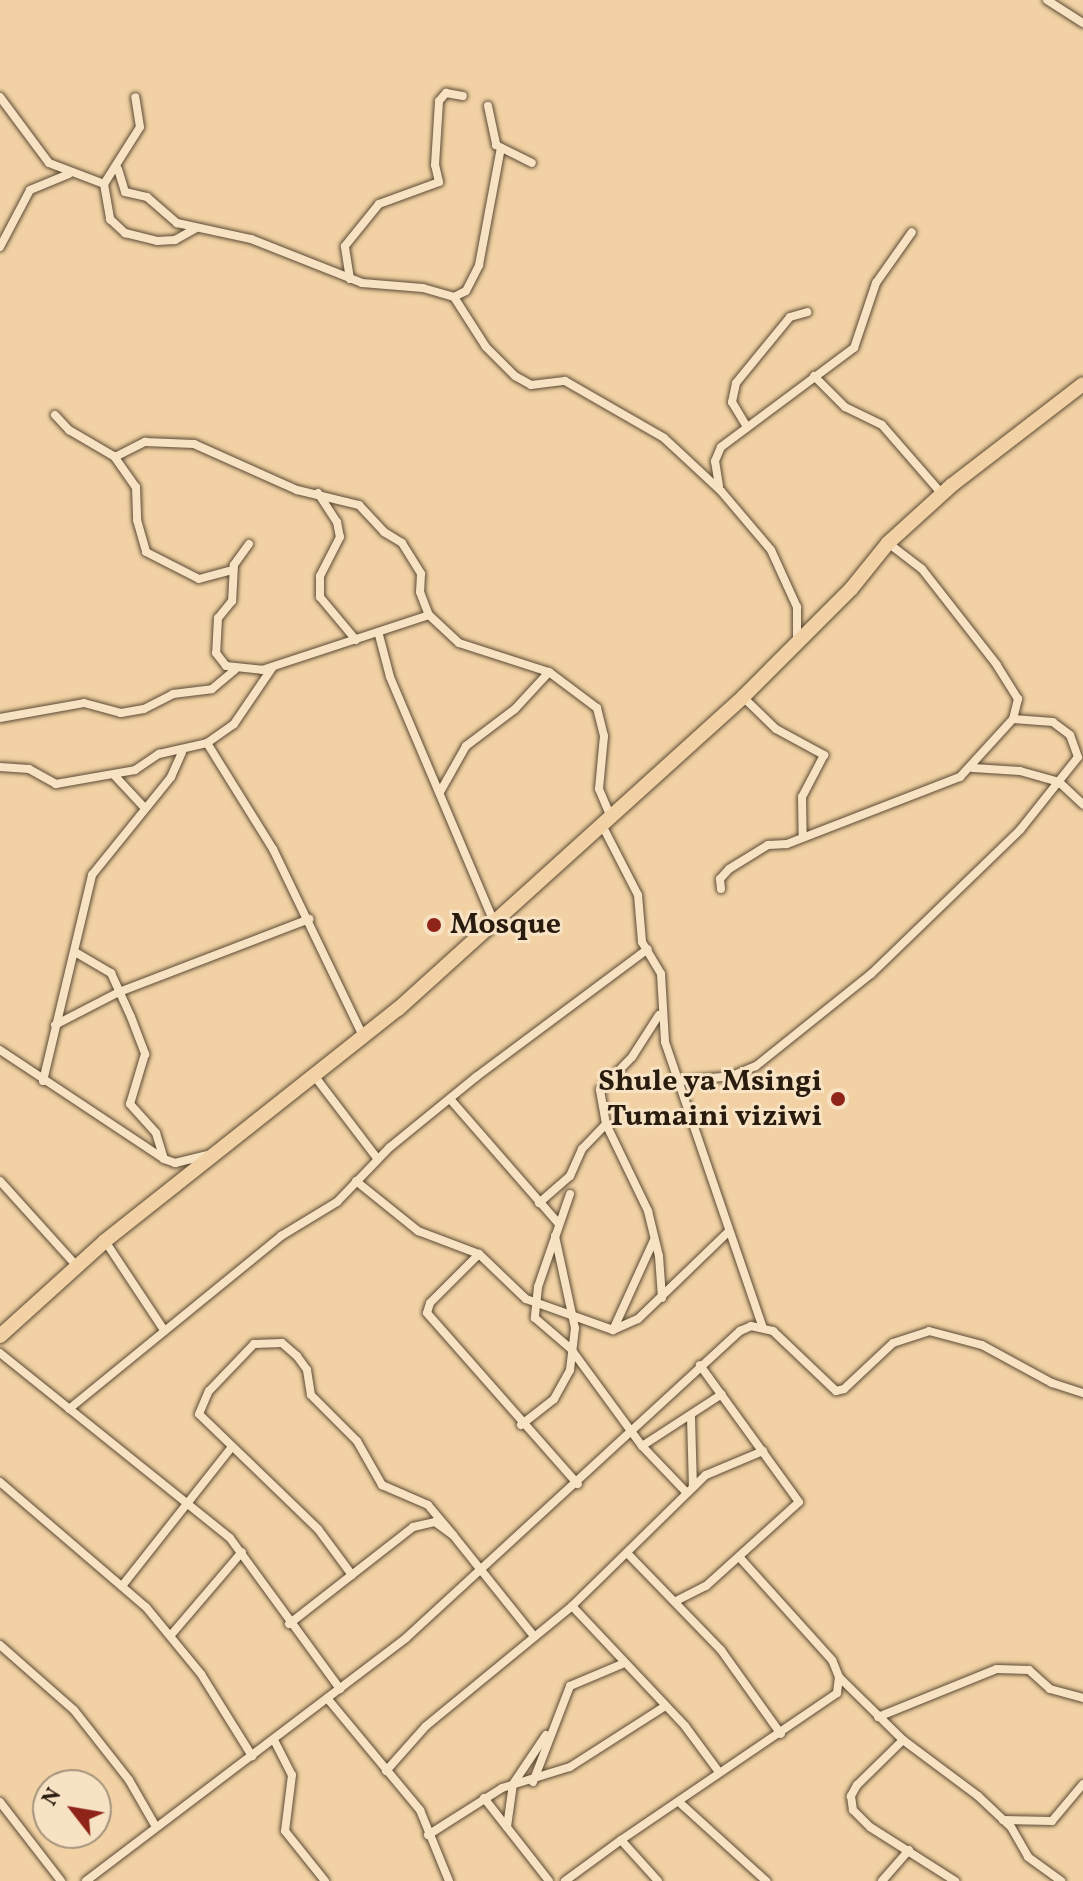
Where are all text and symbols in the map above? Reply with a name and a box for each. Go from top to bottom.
place label: Mosque [450,907,561,943]
marker: Mosque [425,916,443,934]
place label: Shule ya Msingi Tumaini viziwi [597,1064,822,1134]
marker: Shule ya Msingi Tumaini viziwi [829,1090,847,1108]
north arrow [32,1769,112,1849]
text: N [35,1783,70,1812]

